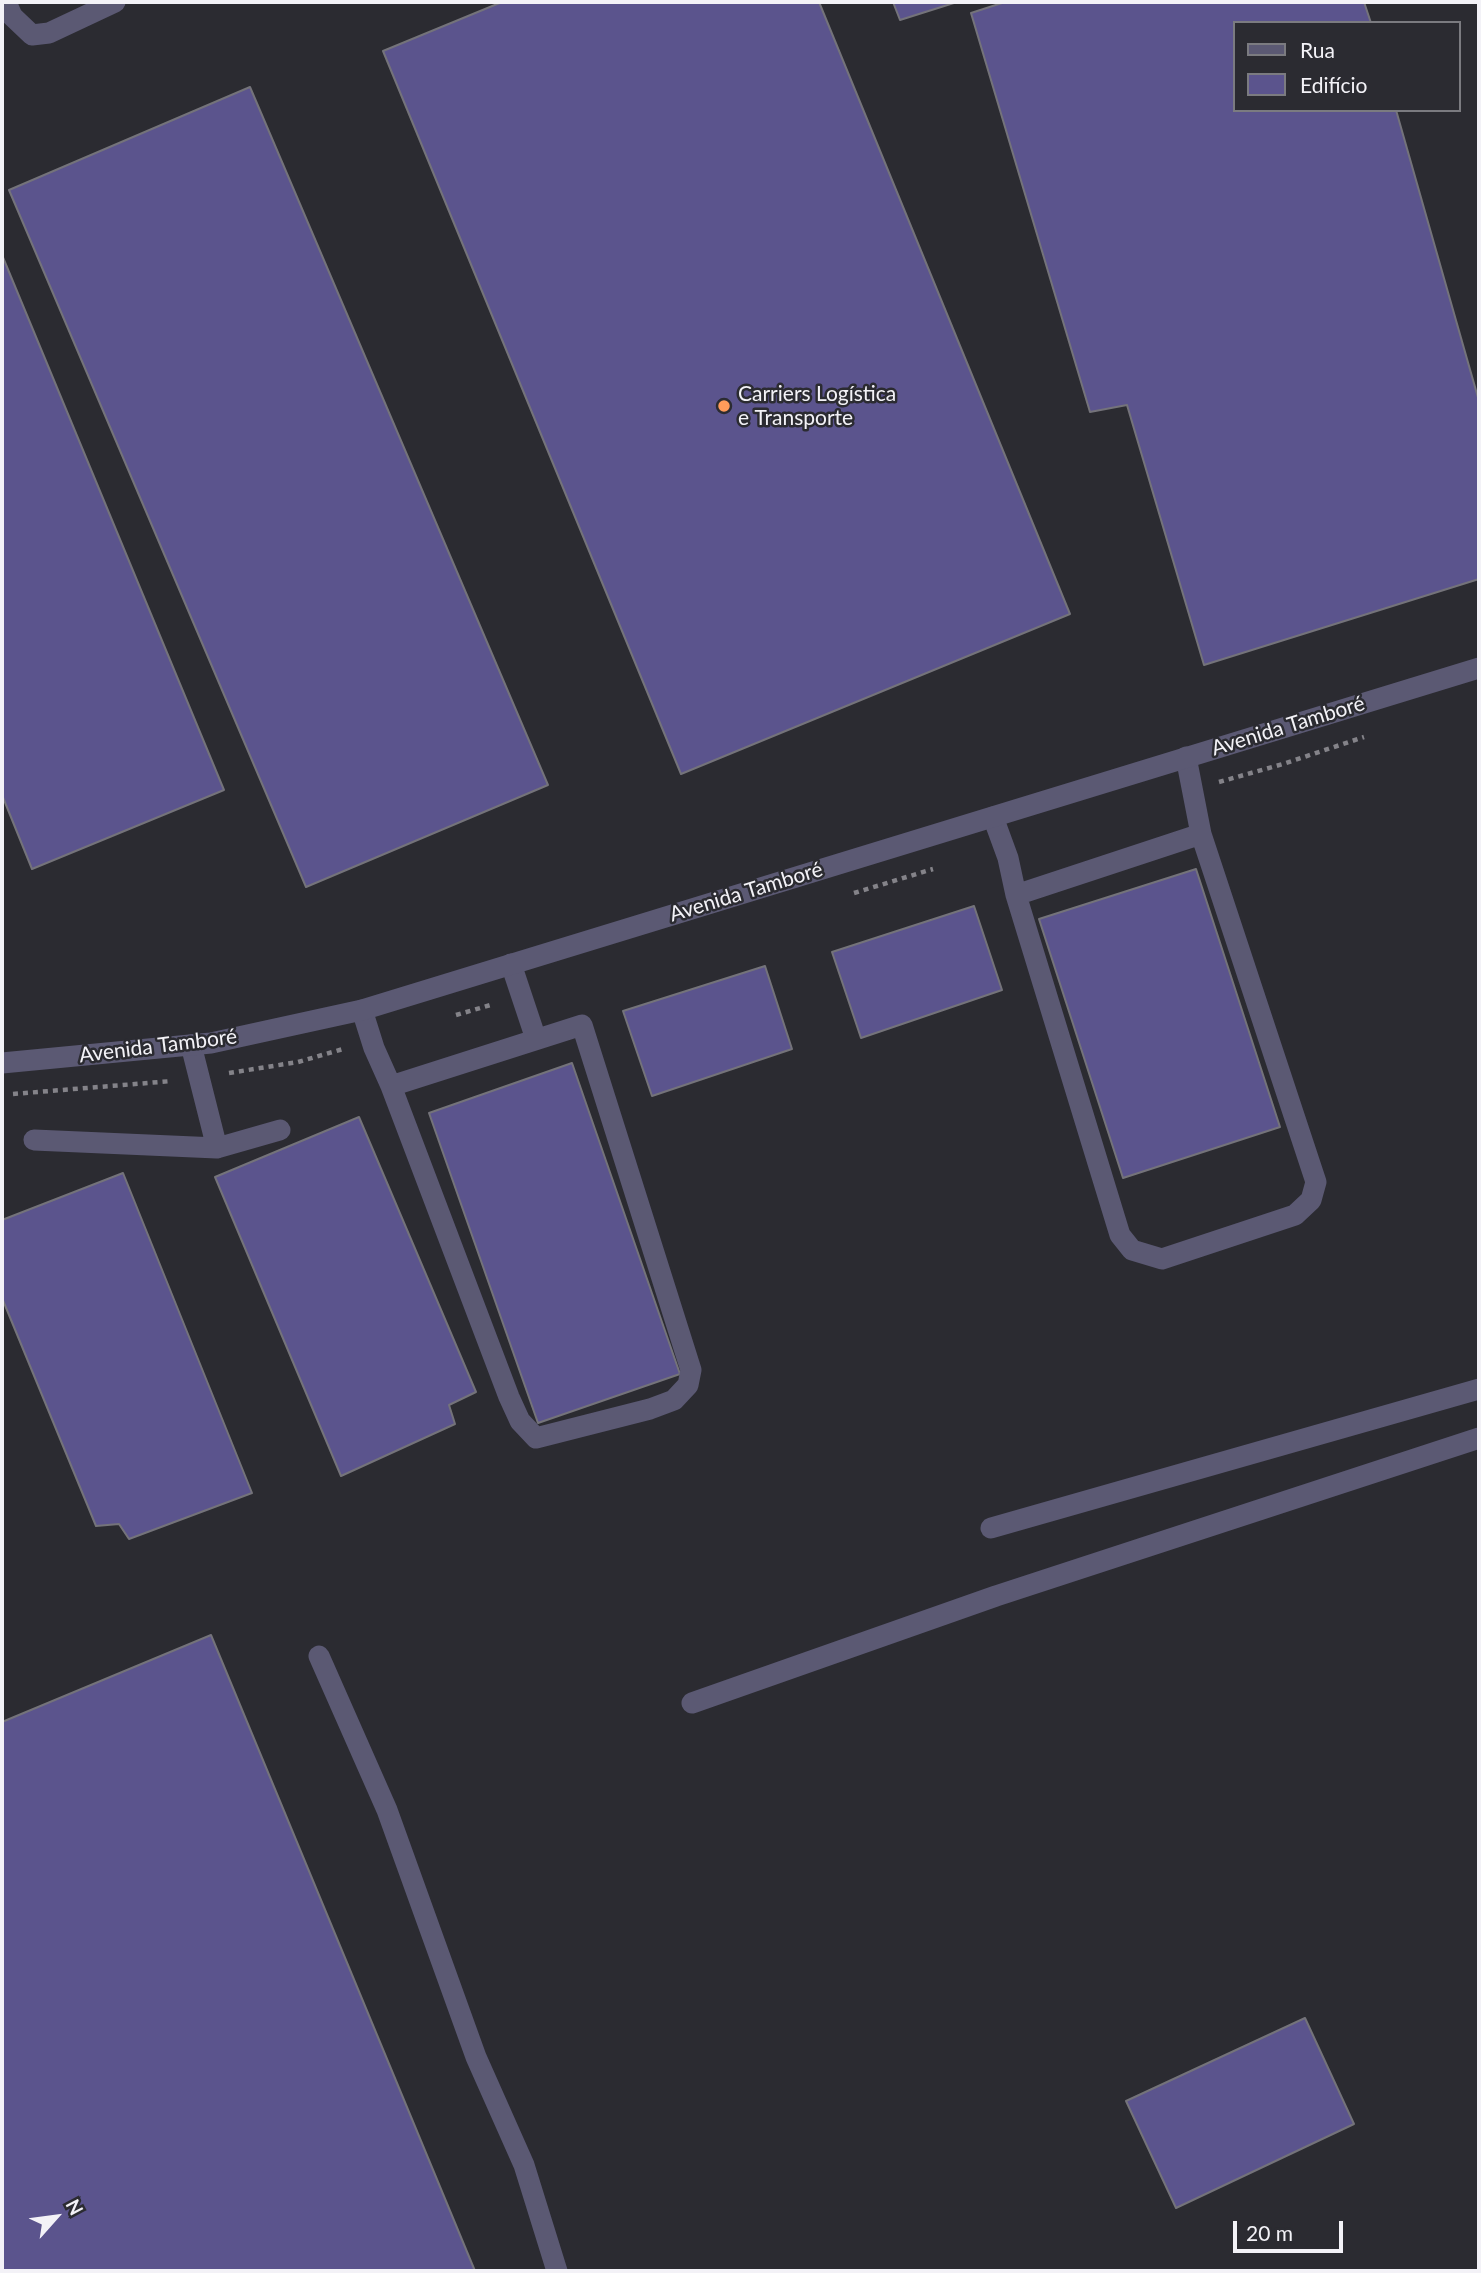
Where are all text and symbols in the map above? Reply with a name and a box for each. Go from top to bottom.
legend [1232,21,1460,112]
text: Rua [1300,37,1335,62]
text: Edifício [1300,72,1367,97]
place label: Carriers Logística e Transporte [738,381,896,431]
marker: Carriers Logística e Transporte [716,398,732,414]
street label: Avenida Tamboré [1208,691,1368,761]
street label: Avenida Tamboré [666,857,826,927]
street label: Avenida Tamboré [78,1024,238,1068]
north arrow [21,2182,91,2252]
text: N [61,2195,89,2219]
scale bar [1236,2206,1346,2250]
text: 20 m [1246,2220,1293,2245]

